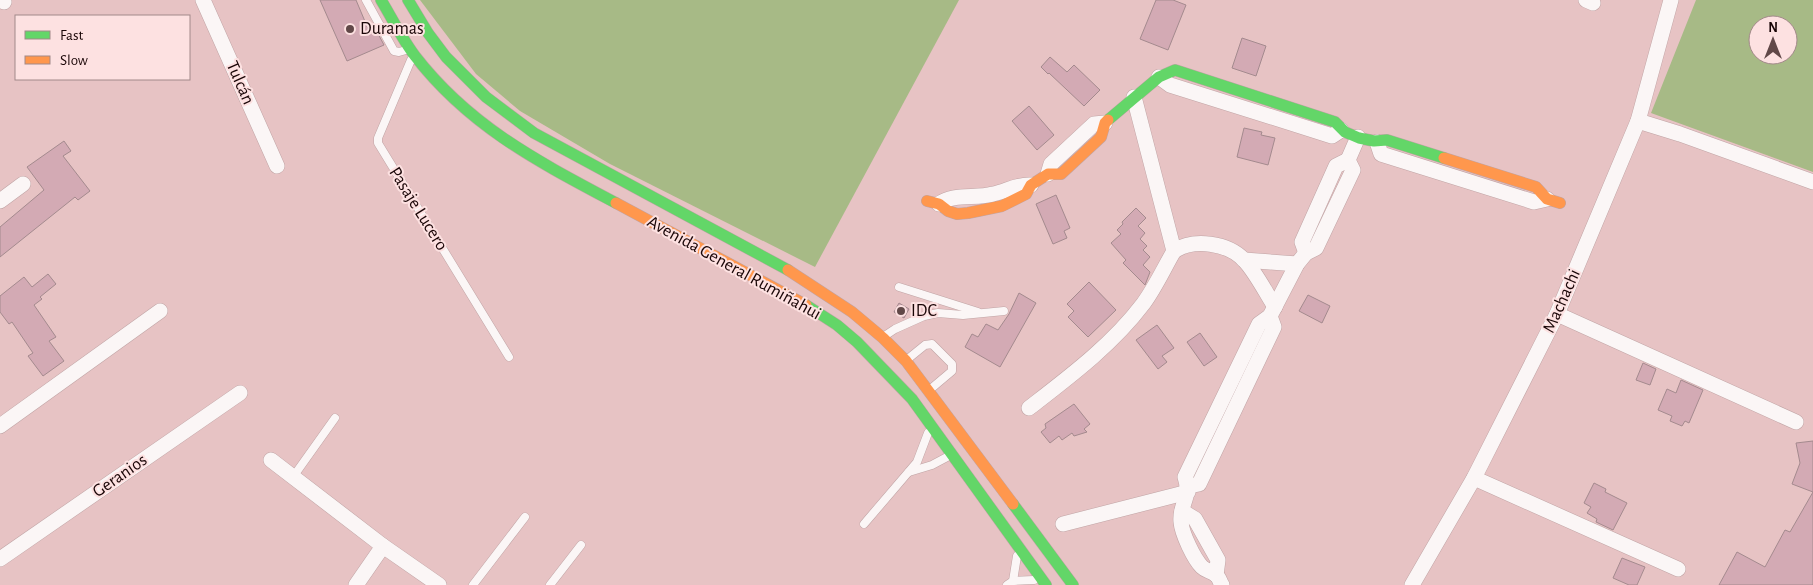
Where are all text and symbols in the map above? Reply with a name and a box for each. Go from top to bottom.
legend [15,15,190,80]
north arrow [1748,15,1798,65]
place label: Duramas [360,20,424,38]
text: N [1768,21,1778,35]
marker: Duramas [344,23,356,35]
text: Fast [60,28,84,43]
text: Slow [60,53,88,68]
street label: Tulcán [223,59,257,107]
street label: Pasaje Lucero [385,164,451,254]
street label: Avenida General Rumiñahui [644,213,824,323]
street label: Machachi [1540,266,1584,336]
place label: IDC [911,302,937,320]
marker: IDC [895,305,907,317]
street label: Geranios [90,451,150,501]

